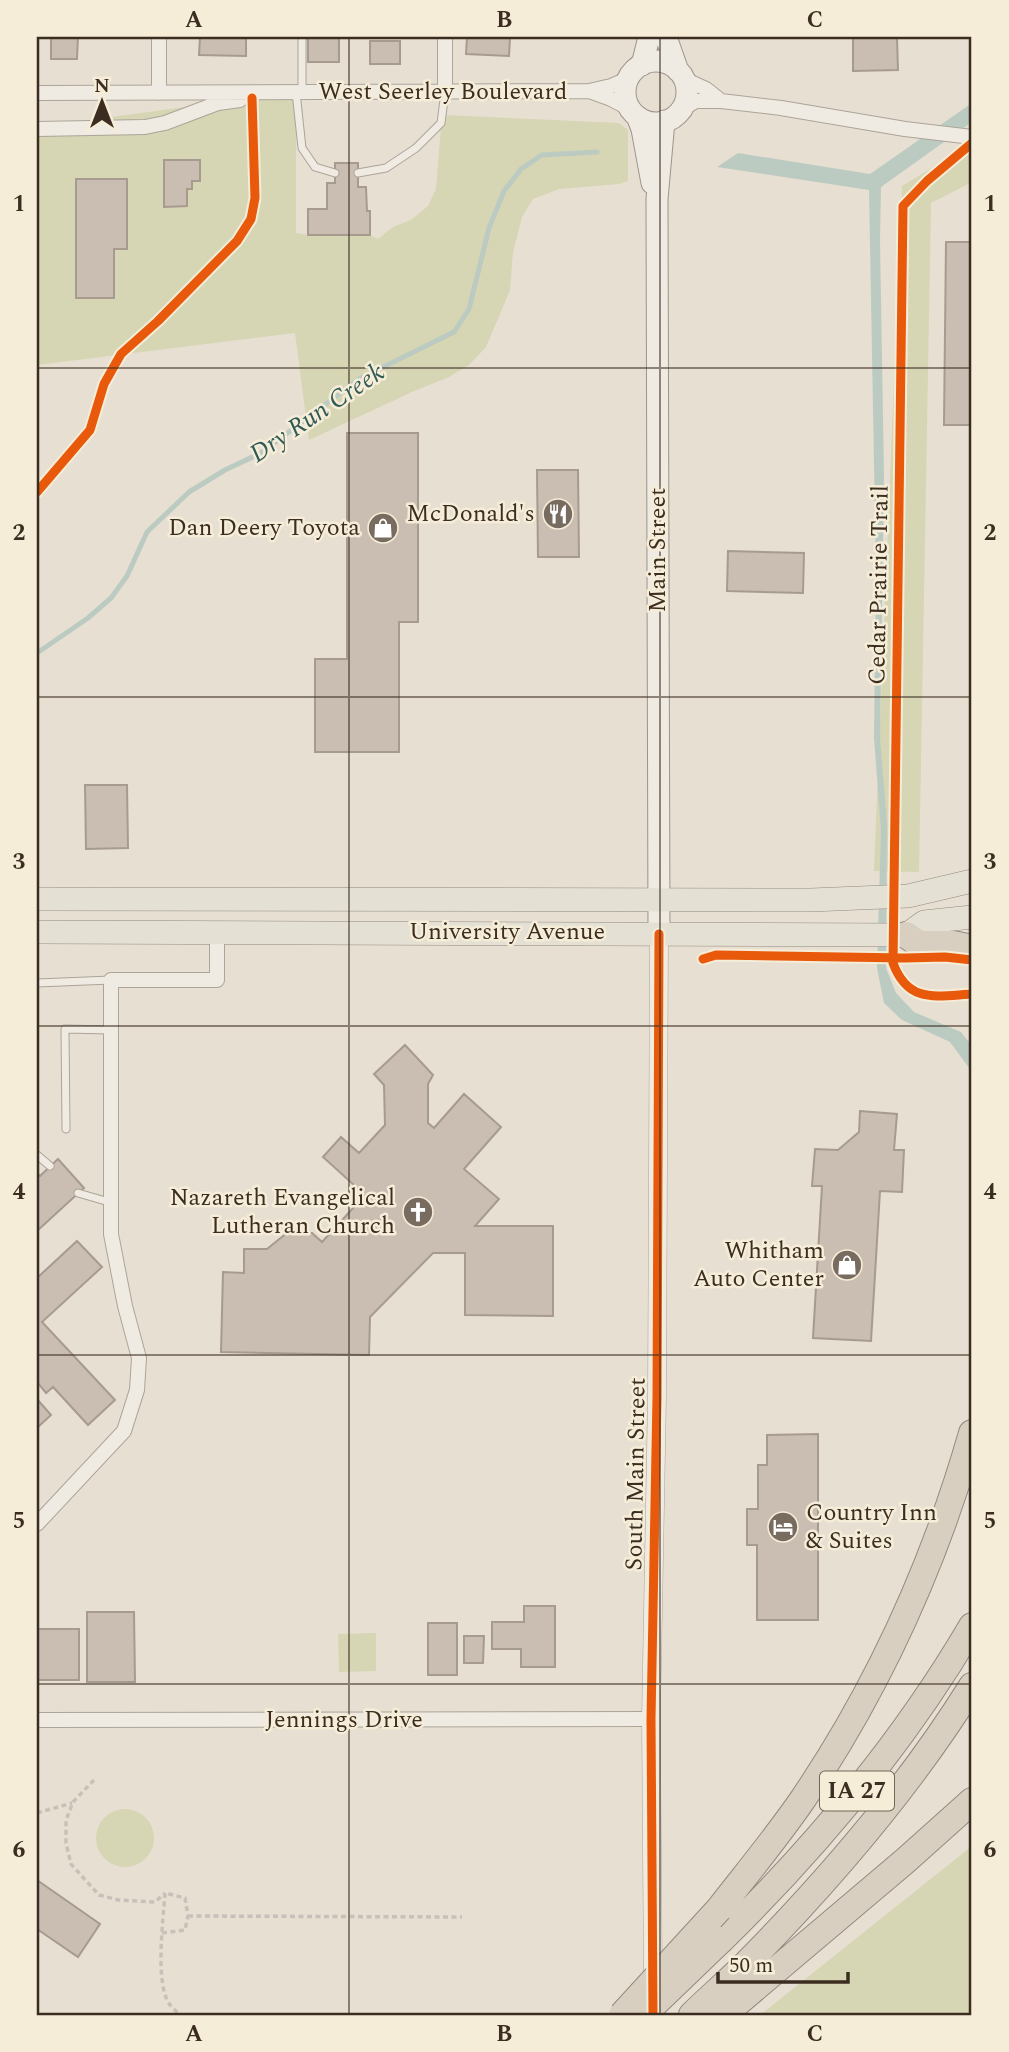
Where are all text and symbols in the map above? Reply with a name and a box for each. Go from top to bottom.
text: A [185,3,203,38]
text: B [496,3,512,38]
text: C [807,3,823,38]
north arrow [66,66,136,136]
text: N [94,72,110,101]
street label: West Seerley Boulevard [319,74,567,110]
text: 1 [13,187,25,222]
text: 1 [984,187,996,222]
water label: Dry Run Creek [241,353,393,473]
street label: Cedar Prairie Trail [859,485,899,685]
street label: Main Street [640,487,676,613]
place label: McDonald's [407,496,535,532]
restaurant icon: McDonald's [541,497,575,531]
place label: Dan Deery Toyota [168,510,360,546]
shop icon: Dan Deery Toyota [366,511,400,545]
text: 2 [13,516,26,551]
text: 2 [984,516,997,551]
text: 3 [13,845,26,880]
text: 3 [984,845,997,880]
street label: University Avenue [409,914,605,950]
text: 4 [13,1175,26,1210]
text: 4 [984,1175,997,1210]
place label: Nazareth Evangelical Lutheran Church [170,1180,395,1244]
church icon: Nazareth Evangelical Lutheran Church [401,1195,435,1229]
place label: Whitham Auto Center [693,1233,824,1297]
shop icon: Whitham Auto Center [830,1248,864,1282]
street label: South Main Street [616,1377,656,1571]
place label: Country Inn & Suites [806,1495,937,1559]
text: 5 [13,1504,25,1539]
text: 5 [984,1504,996,1539]
hotel icon: Country Inn & Suites [766,1510,800,1544]
street label: Jennings Drive [265,1702,423,1738]
road number: IA 27 [820,1772,894,1811]
text: 6 [13,1833,26,1868]
text: 6 [984,1833,997,1868]
scale bar [718,1940,848,1984]
text: 50 m [729,1950,773,1982]
text: A [185,2017,203,2052]
text: B [496,2017,512,2052]
text: C [807,2017,823,2052]

